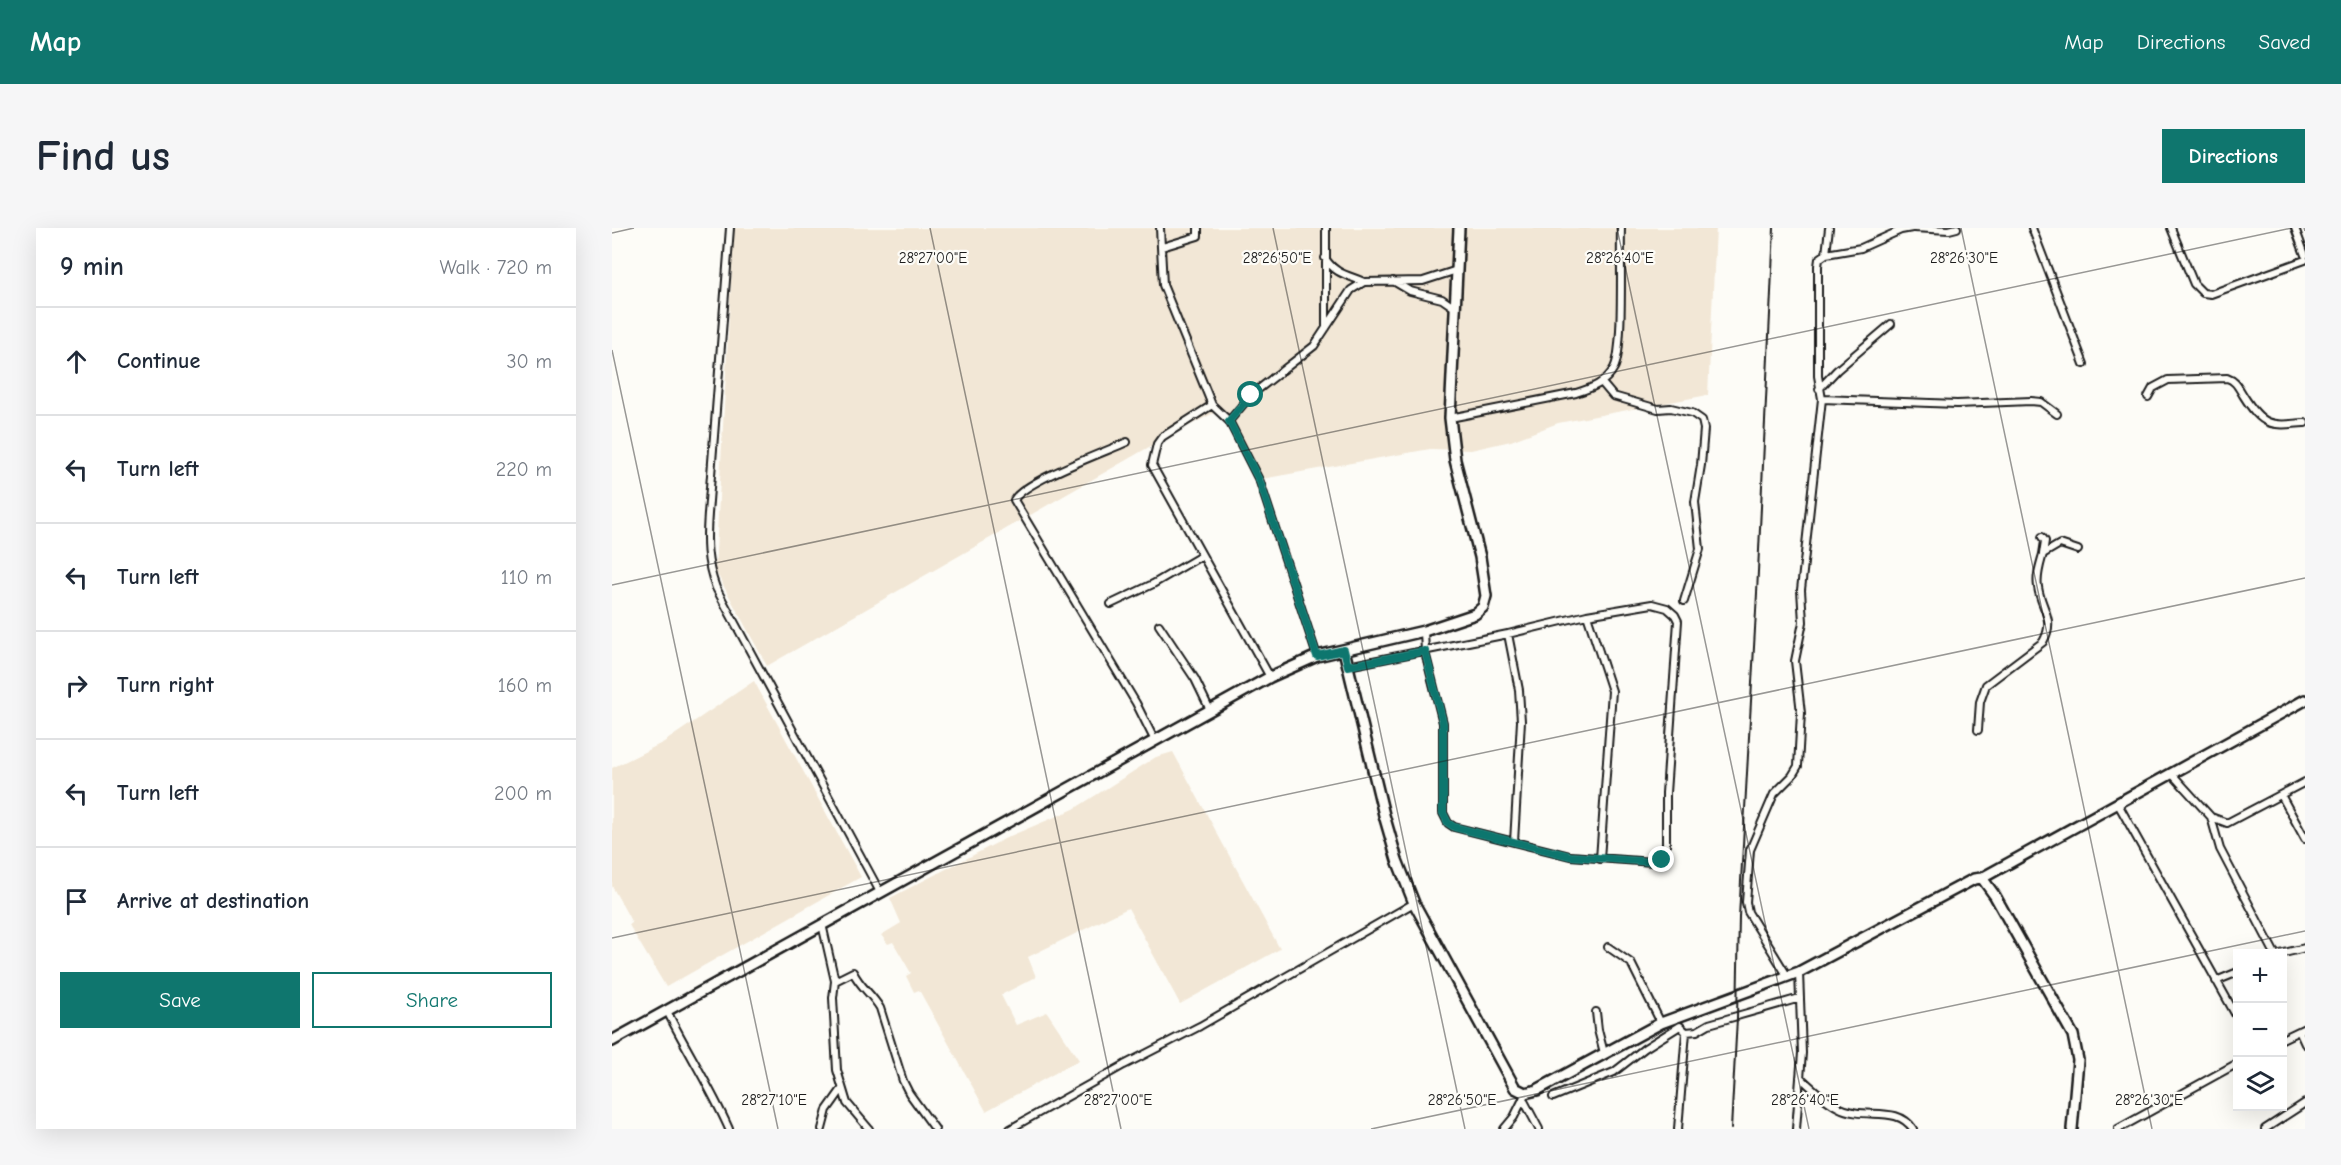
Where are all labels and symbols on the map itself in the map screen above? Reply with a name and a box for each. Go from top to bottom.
text: 28°27'00"E [899,249,967,267]
text: 28°26'50"E [1243,249,1311,267]
text: 28°26'40"E [1586,249,1654,267]
text: 28°26'30"E [1930,249,1998,267]
route start [1237,381,1263,407]
route end [1648,846,1674,872]
text: 28°27'10"E [741,1091,807,1109]
text: 28°27'00"E [1084,1091,1152,1109]
text: 28°26'50"E [1428,1091,1496,1109]
text: 28°26'40"E [1771,1091,1839,1109]
text: 28°26'30"E [2115,1091,2183,1109]

